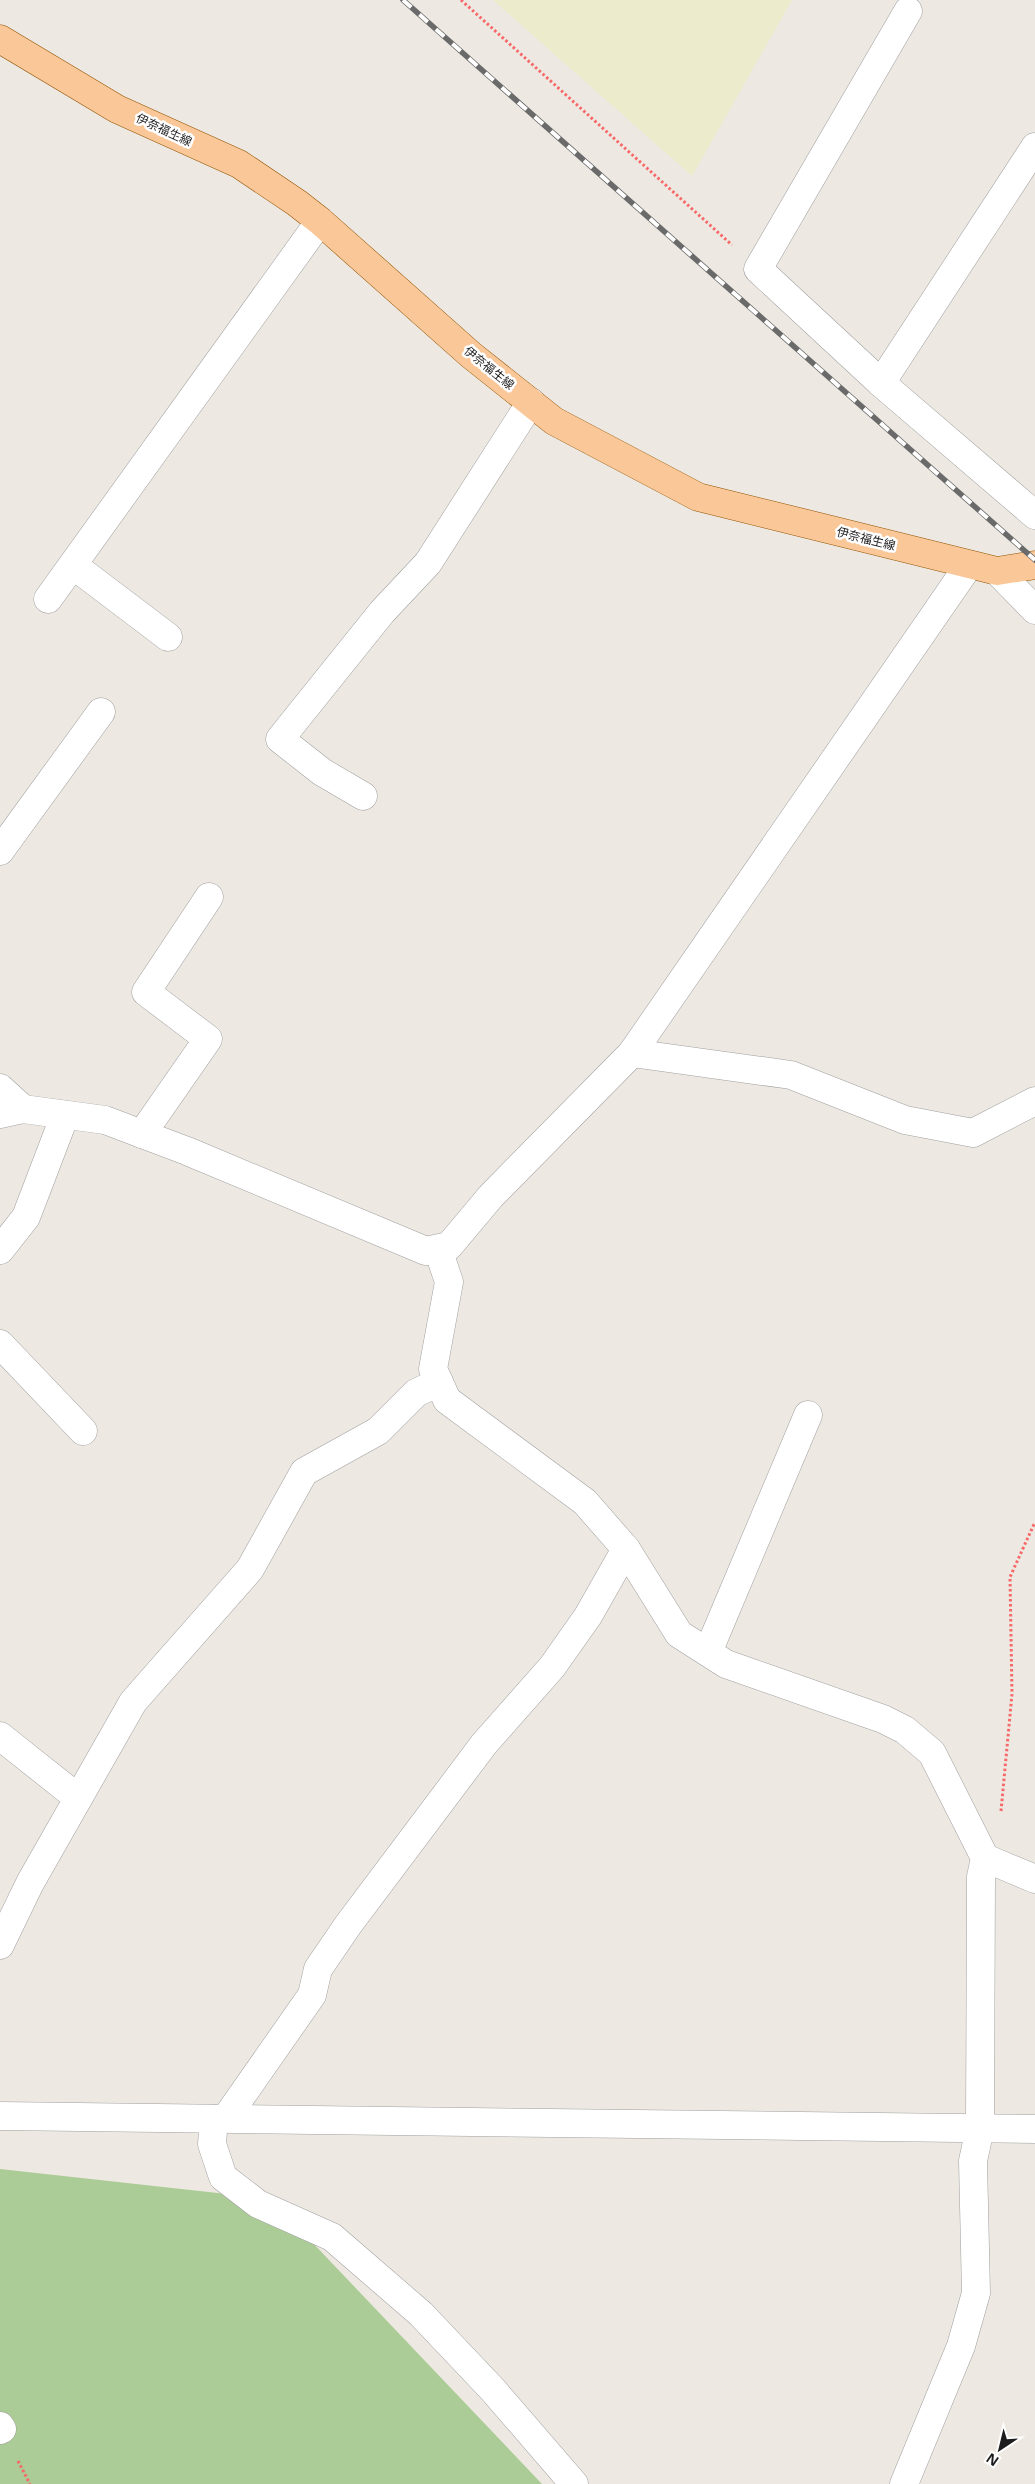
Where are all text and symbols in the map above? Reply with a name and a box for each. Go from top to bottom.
street label: 伊奈福生線 [133,109,195,150]
street label: 伊奈福生線 [461,342,518,393]
street label: 伊奈福生線 [835,523,897,554]
north arrow [975,2424,1025,2474]
text: N [982,2449,1002,2471]

